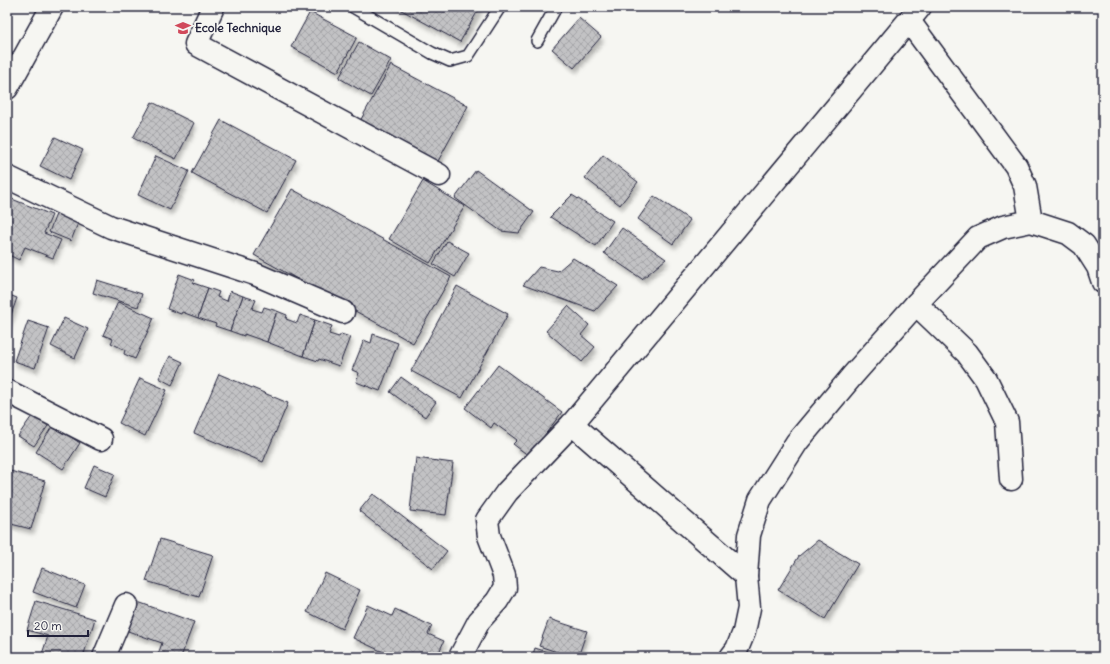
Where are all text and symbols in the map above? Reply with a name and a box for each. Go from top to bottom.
school or university icon: Ecole Technique [174,19,192,37]
place label: Ecole Technique [195,20,282,36]
scale bar [28,612,88,638]
text: 20 m [34,618,62,633]

